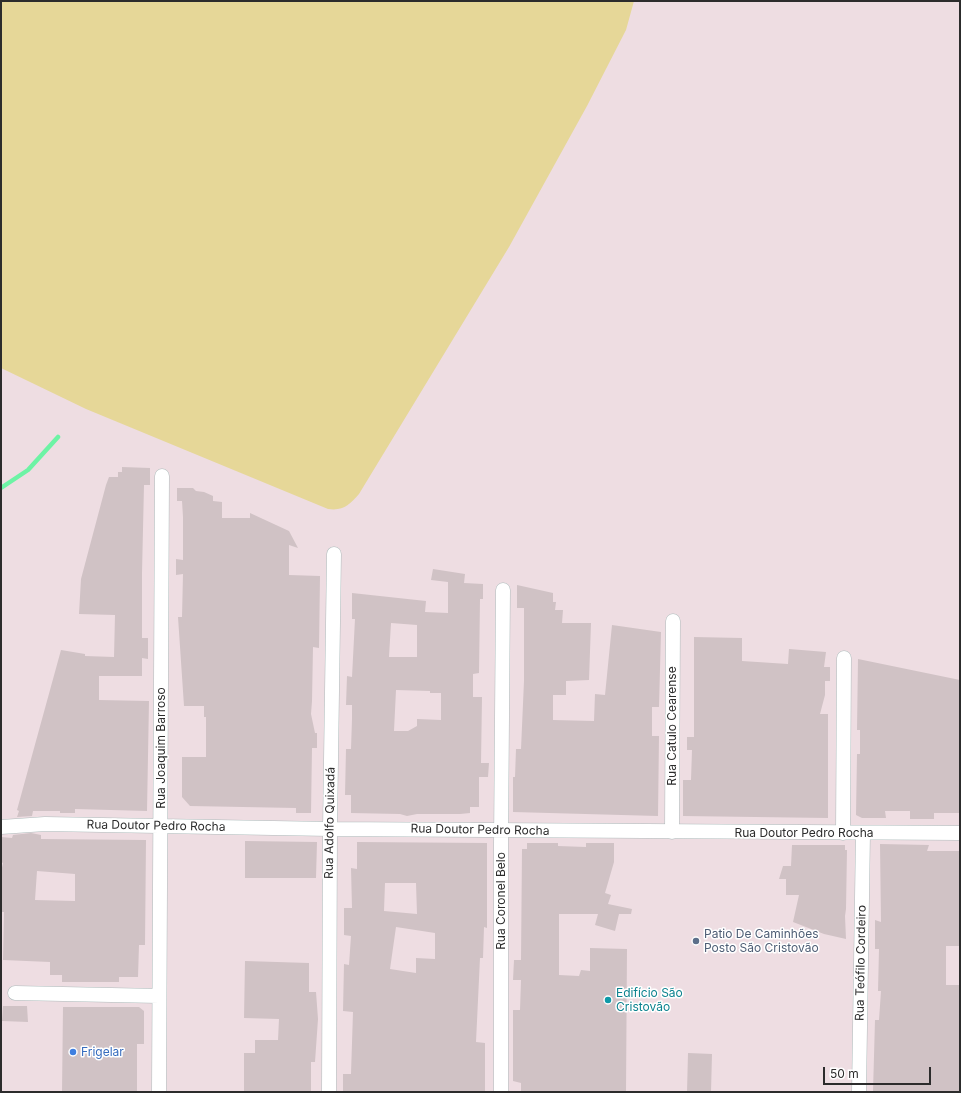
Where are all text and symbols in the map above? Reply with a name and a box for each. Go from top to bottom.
street label: Rua Catulo Cearense [665,666,679,786]
street label: Rua Joaquim Barroso [154,687,168,809]
street label: Rua Adolfo Quixadá [322,767,338,879]
street label: Rua Doutor Pedro Rocha [86,818,226,834]
street label: Rua Doutor Pedro Rocha [410,822,550,838]
street label: Rua Doutor Pedro Rocha [734,826,874,840]
street label: Rua Coronel Belo [494,852,508,950]
street label: Rua Teófilo Cordeiro [853,905,869,1021]
place label: Patio De Caminhões Posto São Cristovão [704,927,819,955]
marker: Patio De Caminhões Posto São Cristovão [691,936,701,946]
place label: Edifício São Cristovão [616,986,683,1014]
marker: Edifício São Cristovão [603,995,613,1005]
place label: Frigelar [81,1045,124,1059]
marker: Frigelar [68,1047,78,1057]
scale bar [825,1059,933,1085]
text: 50 m [830,1066,859,1081]

